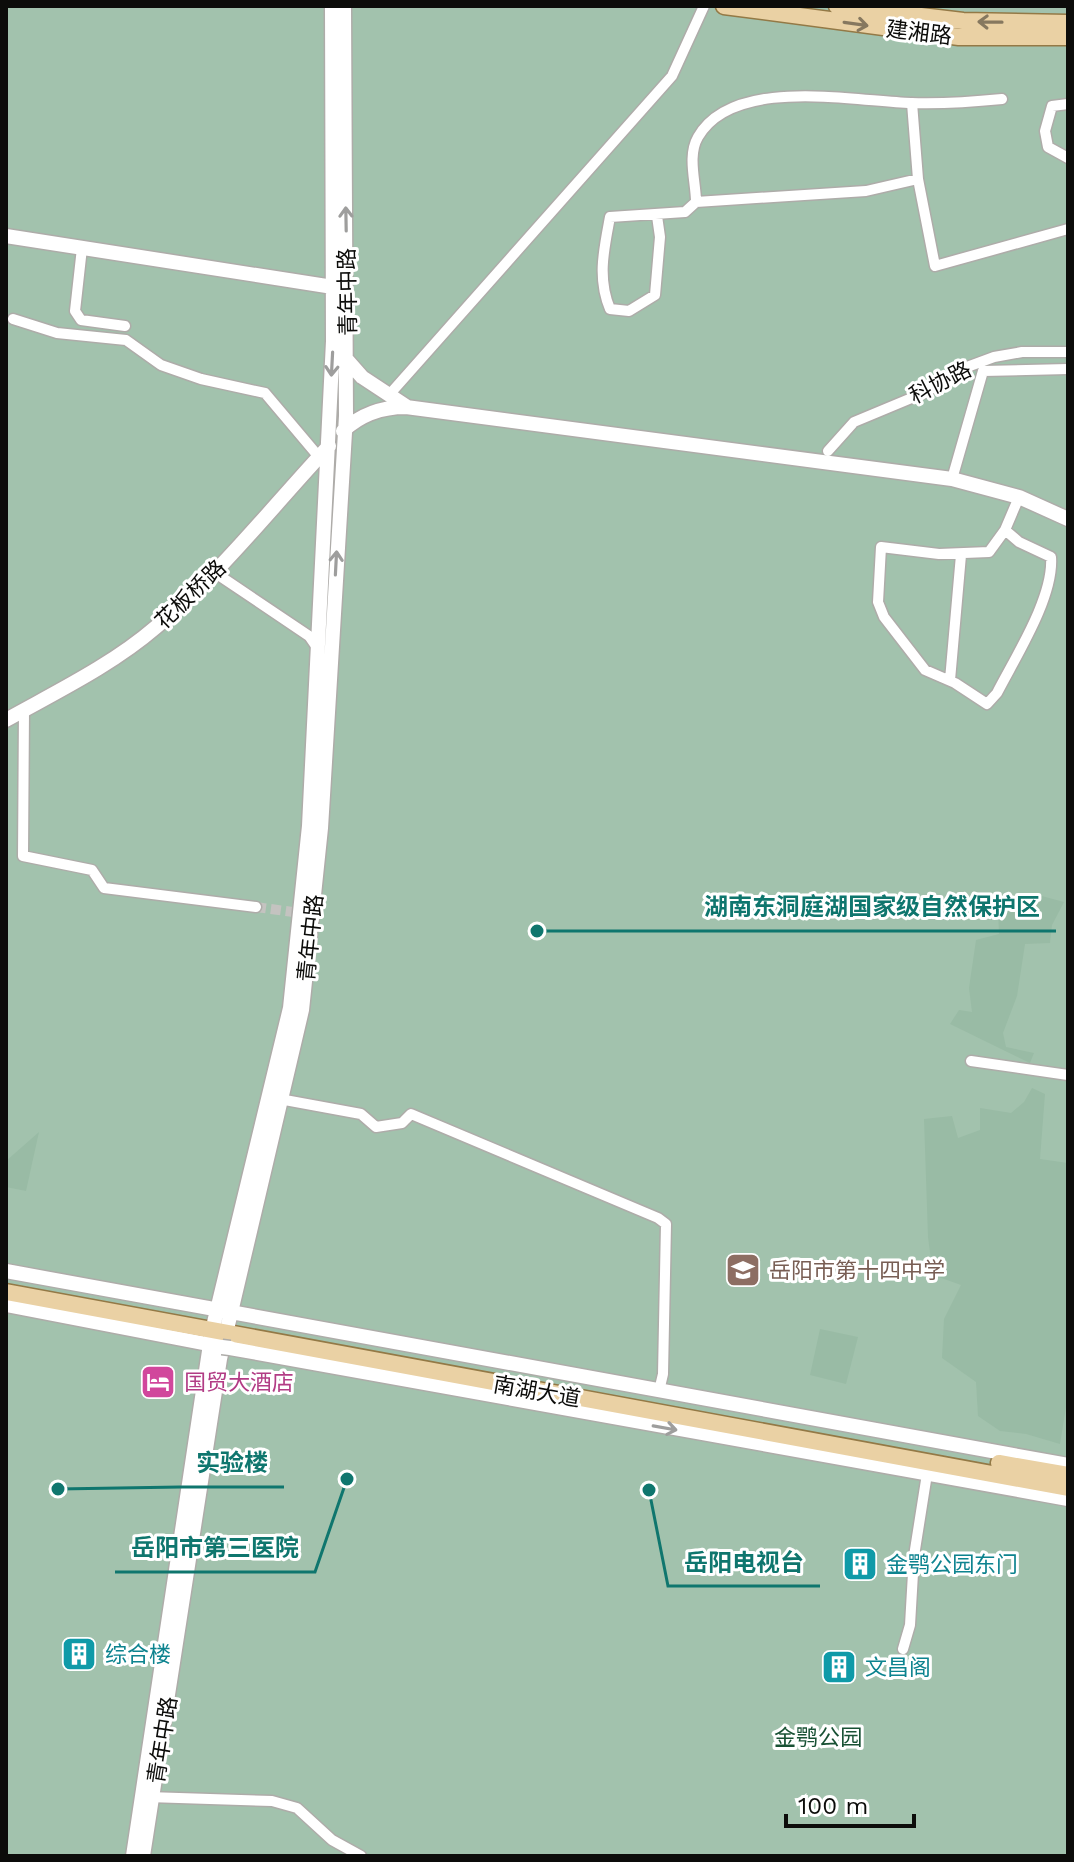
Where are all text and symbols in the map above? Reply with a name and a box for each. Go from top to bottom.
one-way arrow [977,14,1004,30]
street label: 建湘路 [885,16,953,49]
one-way arrow [843,17,869,32]
one-way arrow [339,206,354,233]
street label: 青年中路 [334,248,361,336]
one-way arrow [324,350,339,377]
street label: 科协路 [905,356,975,409]
one-way arrow [329,550,344,577]
street label: 花板桥路 [150,555,231,634]
callout: 湖南东洞庭湖国家级自然保护区 [688,883,1056,931]
street label: 青年中路 [293,893,328,983]
text: 湖南东洞庭湖国家级自然保护区 [704,893,1040,921]
school or university icon: 岳阳市第十四中学 [724,1251,762,1289]
place label: 岳阳市第十四中学 [769,1258,945,1283]
hotel icon: 国贸大酒店 [139,1363,177,1401]
place label: 国贸大酒店 [184,1370,294,1395]
street label: 南湖大道 [491,1372,582,1411]
one-way arrow [652,1421,677,1436]
callout: 实验楼 [180,1439,284,1487]
text: 实验楼 [196,1449,268,1477]
callout: 岳阳市第三医院 [115,1524,315,1572]
text: 岳阳市第三医院 [131,1534,299,1562]
callout: 岳阳电视台 [668,1538,820,1586]
building icon: 金鹗公园东门 [841,1545,879,1583]
text: 岳阳电视台 [684,1549,804,1577]
place label: 金鹗公园东门 [886,1552,1018,1577]
building icon: 综合楼 [60,1635,98,1673]
place label: 综合楼 [105,1642,171,1667]
building icon: 文昌阁 [820,1648,858,1686]
place label: 文昌阁 [865,1655,931,1680]
street label: 青年中路 [143,1695,182,1785]
park label: 金鹗公园 [774,1725,862,1750]
scale bar [786,1778,914,1828]
text: 100 m [798,1792,868,1820]

